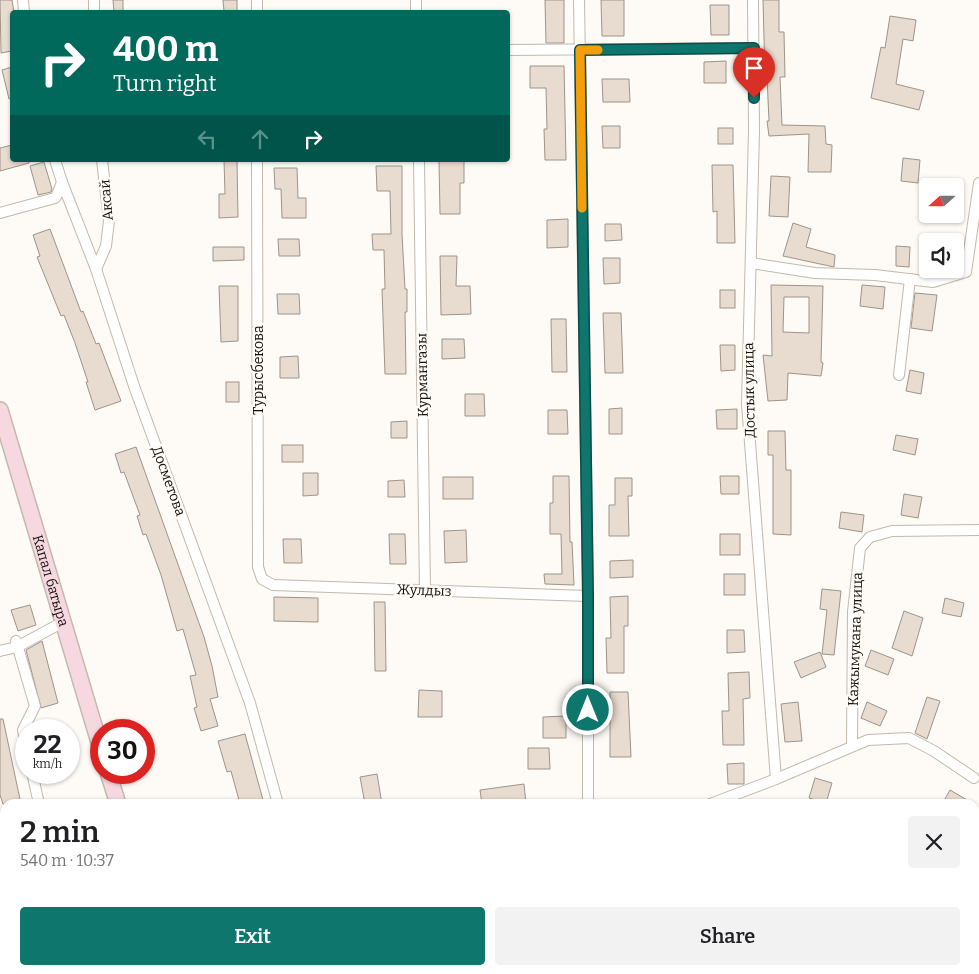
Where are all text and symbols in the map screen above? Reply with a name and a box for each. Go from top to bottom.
text: 400 m [113,28,218,70]
icon: right [30,30,95,95]
pin [733,47,775,98]
icon: arrive [740,54,768,82]
text: Turn right [113,70,216,97]
icon: left [193,125,221,153]
icon: ahead [246,125,274,153]
icon: right [299,125,327,153]
north arrow [919,178,964,222]
map controls [919,178,964,278]
street label: Аксай [96,179,117,221]
button: sound [919,233,964,278]
street label: Турысбекова [250,325,267,415]
street label: Курмангазы [413,333,432,417]
street label: Достык улица [740,342,759,438]
street label: Досметова [148,444,189,519]
street label: Капал батыра [29,533,72,629]
street label: Кажымукана улица [845,571,866,706]
street label: Жулдыз [396,581,452,600]
position arrow [561,683,613,735]
speed limit sign: 30 [90,719,155,784]
text: 22 [33,730,62,760]
text: km/h [33,757,62,771]
text: 2 min [20,814,99,850]
button: close [908,816,960,868]
text: 540 m · 10:37 [20,851,114,870]
button: Exit [20,907,485,965]
button: Share [495,907,960,965]

